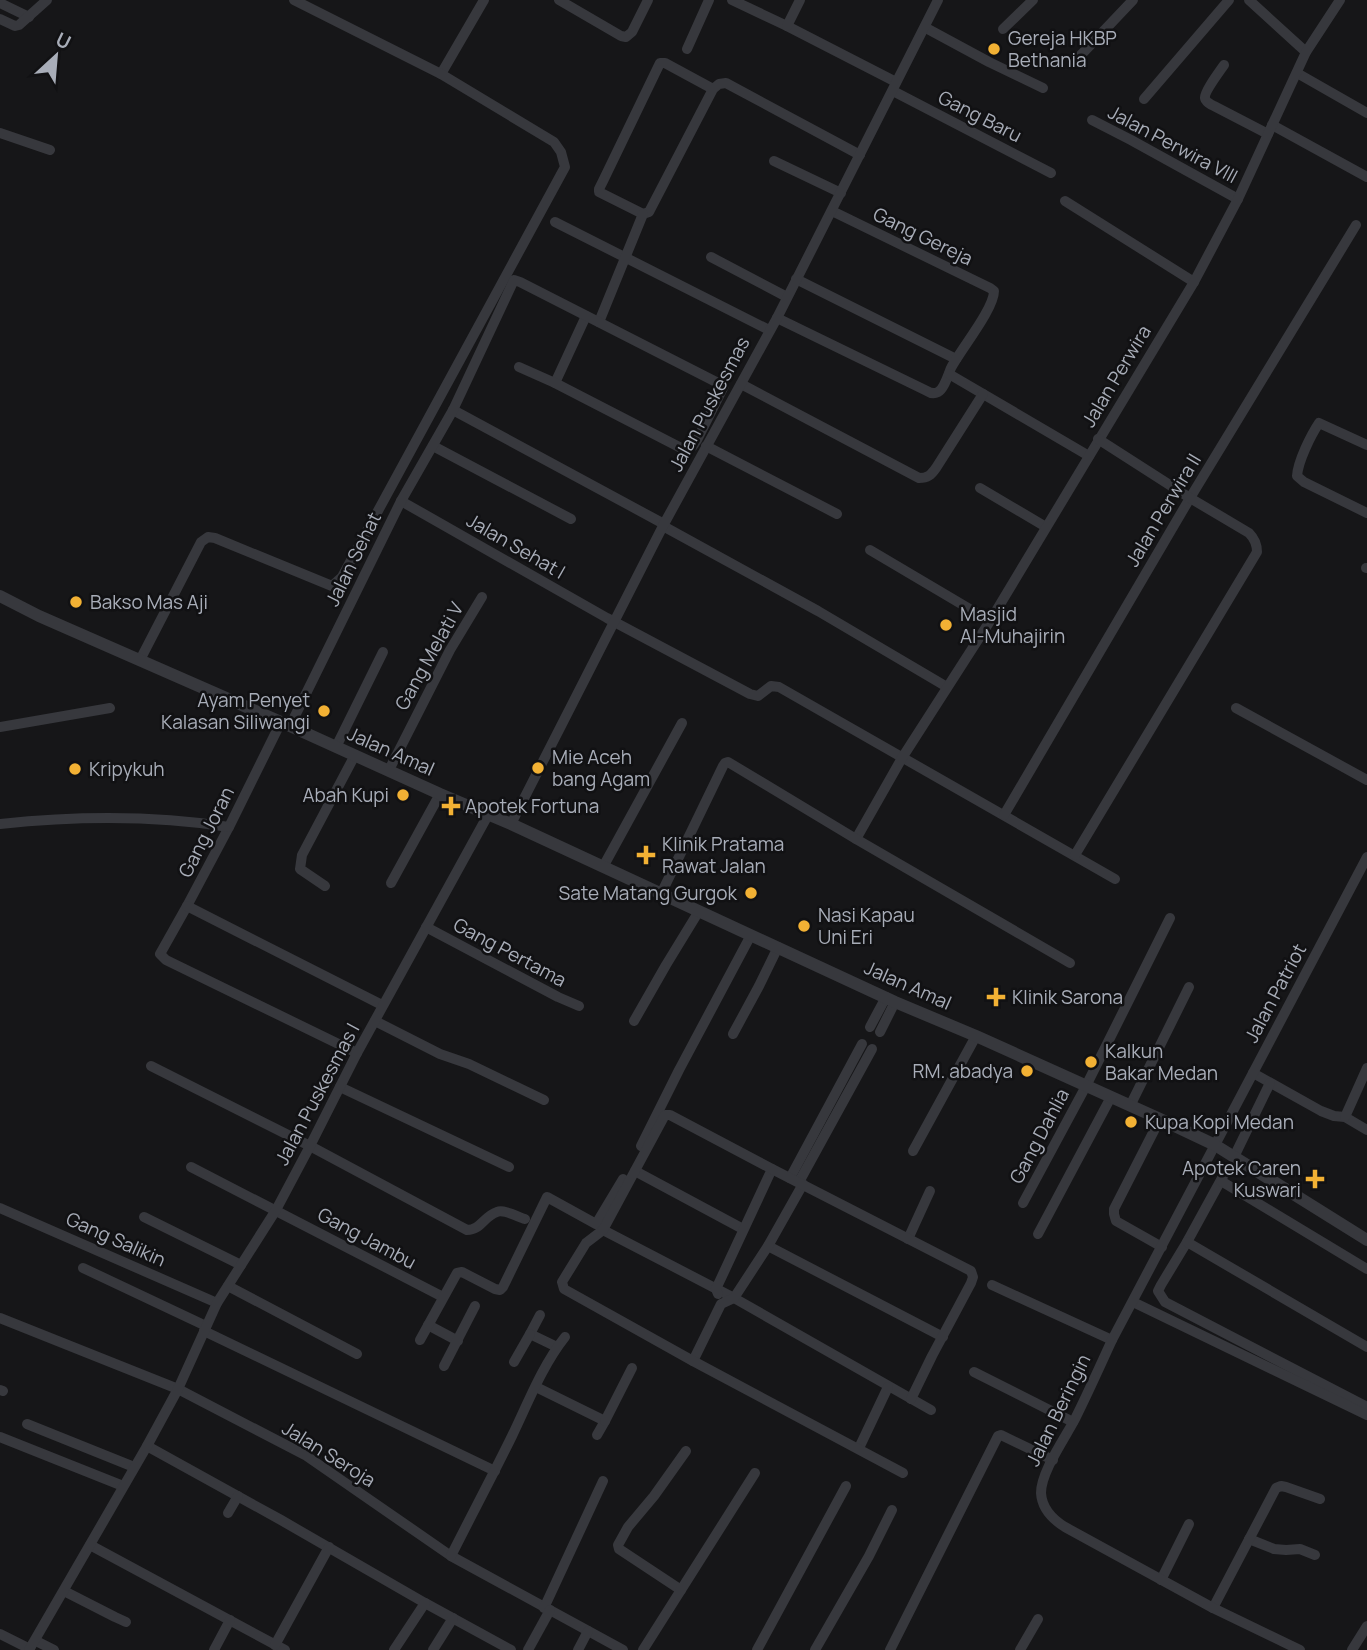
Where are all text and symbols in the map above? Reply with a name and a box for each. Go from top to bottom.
north arrow [21,21,91,91]
place label: Gereja HKBP Bethania [1008,25,1117,73]
text: U [52,26,75,55]
marker: Gereja HKBP Bethania [986,41,1002,57]
street label: Gang Baru [934,84,1026,148]
street label: Jalan Perwira VIII [1104,99,1242,189]
street label: Gang Gereja [869,201,977,271]
street label: Jalan Perwira [1075,320,1157,432]
street label: Jalan Puskesmas [663,332,755,476]
street label: Jalan Perwira II [1119,449,1207,571]
street label: Jalan Sehat I [462,507,570,585]
street label: Jalan Sehat [319,508,387,610]
place label: Bakso Mas Aji [90,589,208,615]
marker: Bakso Mas Aji [68,594,84,610]
street label: Gang Melati V [389,597,470,715]
place label: Masjid Al-Muhajirin [960,601,1065,649]
marker: Masjid Al-Muhajirin [938,617,954,633]
place label: Ayam Penyet Kalasan Siliwangi [161,687,310,735]
marker: Ayam Penyet Kalasan Siliwangi [316,703,332,719]
street label: Jalan Amal [343,720,439,782]
place label: Mie Aceh bang Agam [552,744,650,792]
place label: Kripykuh [89,756,164,782]
marker: Mie Aceh bang Agam [530,760,546,776]
marker: Kripykuh [67,761,83,777]
street label: Gang Joran [172,782,240,882]
place label: Abah Kupi [302,782,389,808]
marker: Abah Kupi [395,787,411,803]
place label: Apotek Fortuna [465,793,599,819]
marker: Apotek Fortuna [443,798,459,814]
place label: Klinik Pratama Rawat Jalan [662,831,784,879]
marker: Klinik Pratama Rawat Jalan [636,845,656,865]
place label: Sate Matang Gurgok [559,880,738,906]
marker: Sate Matang Gurgok [743,885,759,901]
place label: Nasi Kapau Uni Eri [818,902,915,950]
street label: Gang Pertama [449,911,571,993]
marker: Nasi Kapau Uni Eri [796,918,812,934]
street label: Jalan Patriot [1238,939,1312,1047]
street label: Jalan Amal [860,954,956,1016]
place label: Klinik Sarona [1012,984,1123,1010]
marker: Klinik Sarona [986,987,1006,1007]
street label: Jalan Puskesmas I [269,1018,365,1170]
place label: Kalkun Bakar Medan [1105,1038,1218,1086]
marker: Kalkun Bakar Medan [1083,1054,1099,1070]
place label: RM. abadya [913,1058,1013,1084]
marker: RM. abadya [1019,1063,1035,1079]
street label: Gang Dahlia [1003,1084,1075,1188]
place label: Kupa Kopi Medan [1145,1109,1294,1135]
marker: Kupa Kopi Medan [1123,1114,1139,1130]
place label: Apotek Caren Kuswari [1182,1155,1301,1203]
marker: Apotek Caren Kuswari [1307,1171,1323,1187]
street label: Gang Jambu [313,1201,421,1275]
street label: Gang Salikin [62,1205,170,1273]
street label: Jalan Beringin [1020,1350,1096,1470]
street label: Jalan Seroja [277,1415,381,1493]

